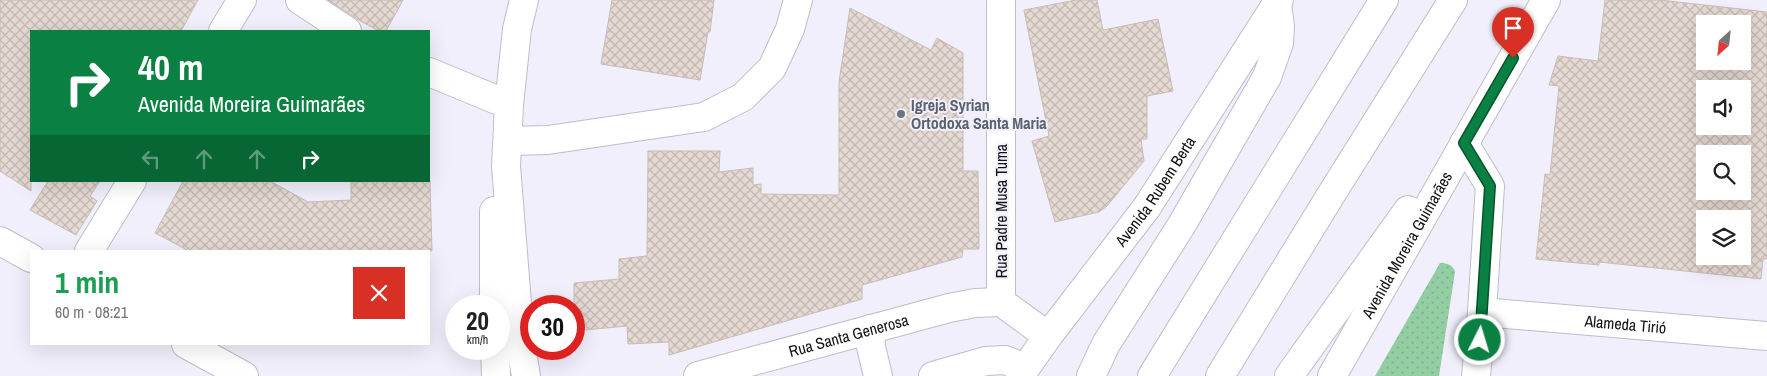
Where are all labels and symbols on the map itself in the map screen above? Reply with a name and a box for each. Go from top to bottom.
pin [1492,7,1534,58]
north arrow [1696,15,1751,70]
place label: Igreja Syrian Ortodoxa Santa Maria [911,94,1047,134]
marker: Igreja Syrian Ortodoxa Santa Maria [895,108,907,120]
street label: Avenida Rubem Berta [1109,131,1201,252]
street label: Rua Padre Musa Tuma [990,143,1012,278]
street label: Avenida Moreira Guimarães [1356,167,1457,323]
speed limit sign: 30 [520,295,585,360]
street label: Rua Santa Generosa [786,308,912,362]
street label: Alameda Tirió [1583,310,1667,338]
position arrow [1453,313,1505,365]

